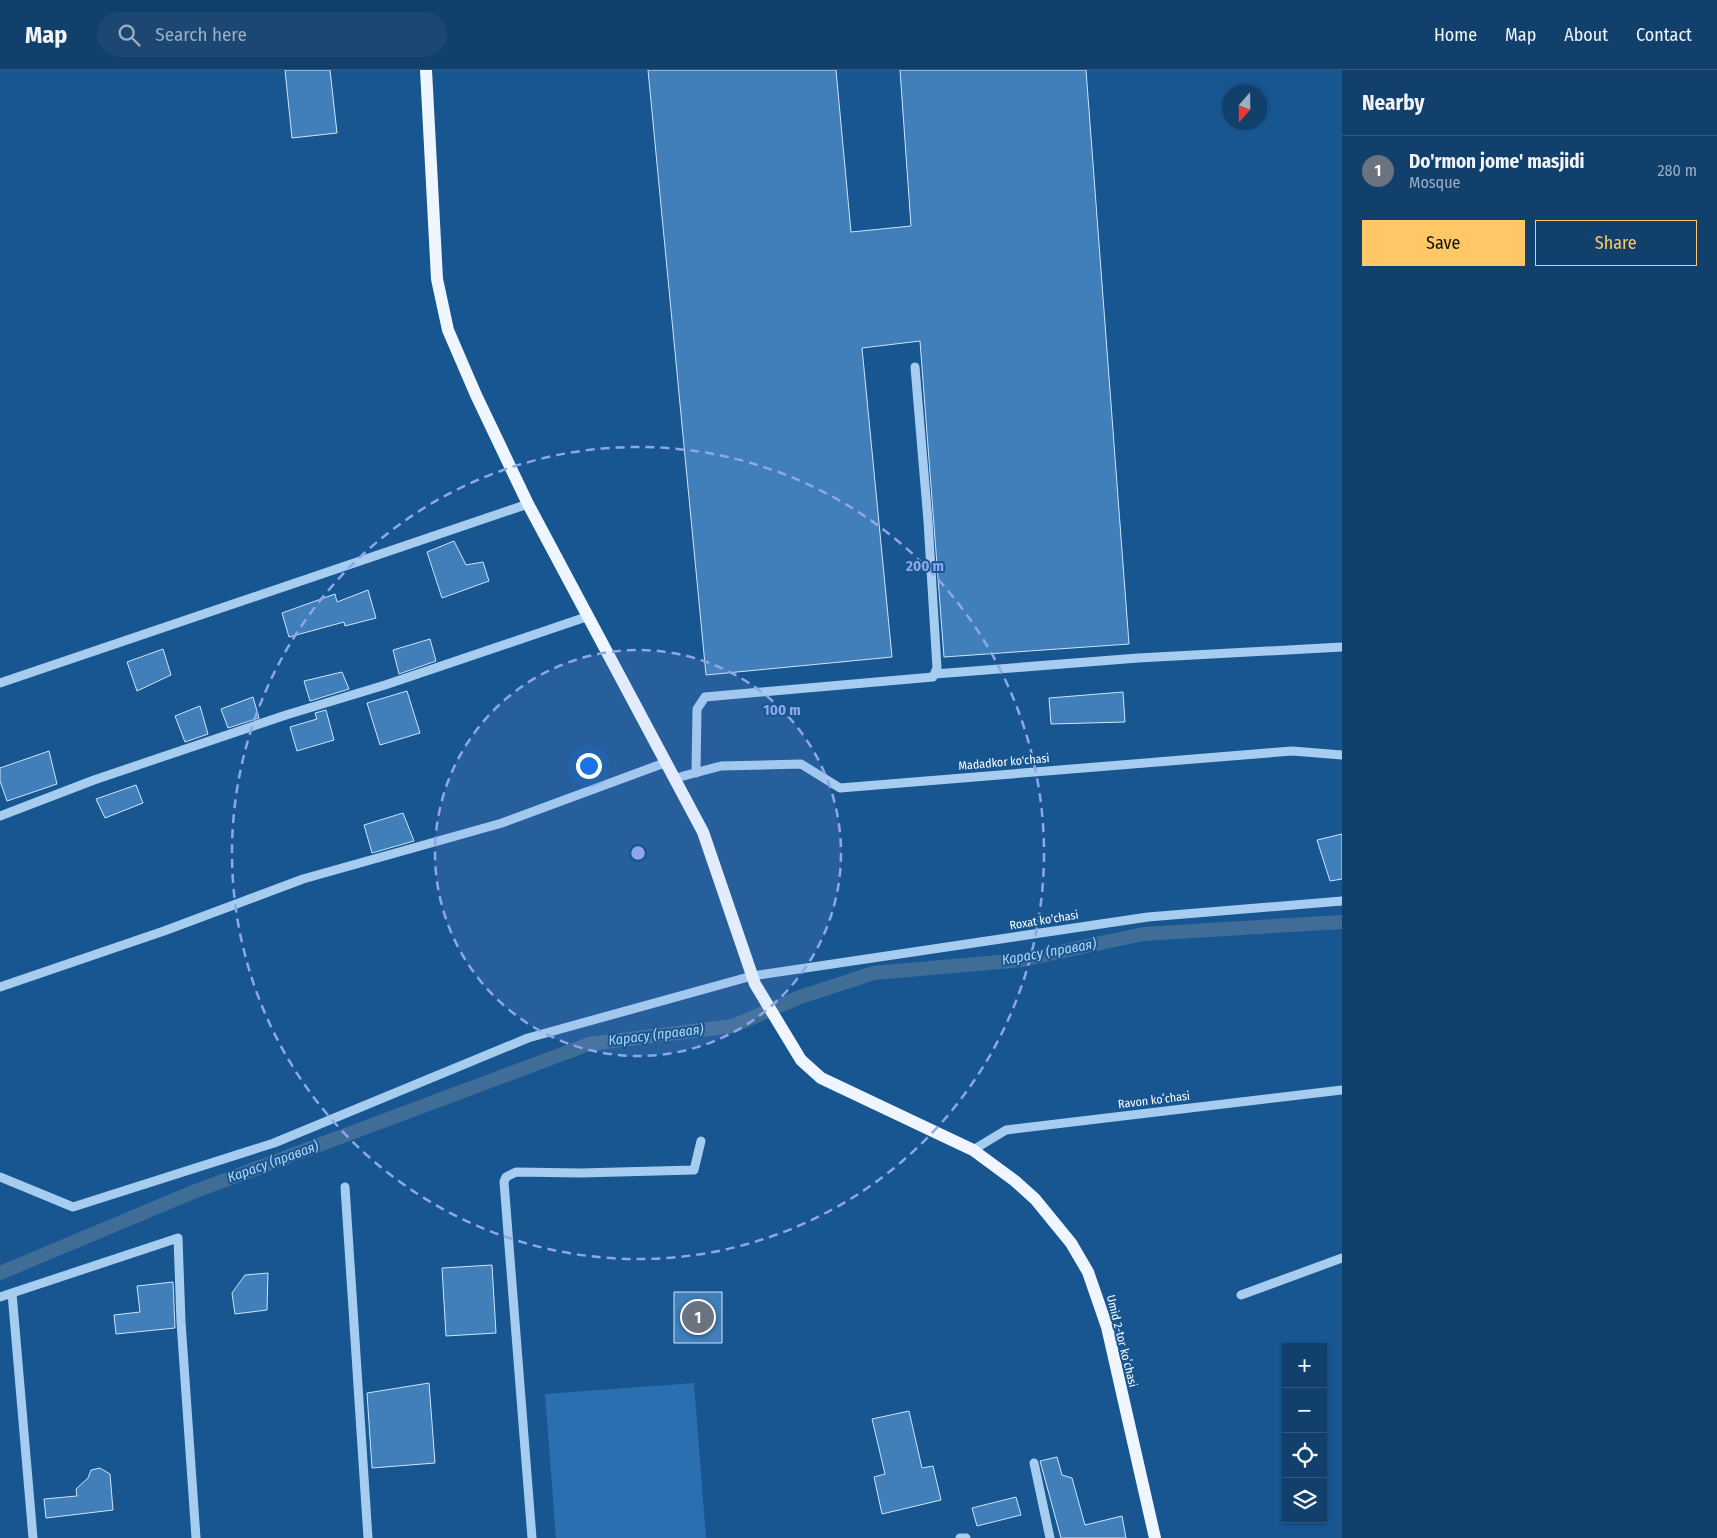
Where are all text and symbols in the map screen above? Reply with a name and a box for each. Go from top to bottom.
search box [97,12,447,57]
text: Map [25,21,67,49]
icon: search [115,21,143,49]
text: Search here [155,23,247,46]
text: Home [1434,24,1477,46]
text: Map [1505,24,1536,46]
text: About [1564,24,1608,46]
text: Contact [1636,24,1692,46]
north arrow [1222,85,1267,130]
text: Nearby [1362,90,1424,116]
text: Do'rmon jome' masjidi [1409,150,1585,173]
text: 1 [1375,161,1381,180]
text: 280 m [1658,161,1697,180]
text: Mosque [1409,173,1460,192]
button: Save [1362,220,1525,266]
button: Share [1535,220,1697,266]
text: 200 m [905,557,944,575]
text: 100 m [763,701,801,719]
street label: Madadkor ko'chasi [958,751,1050,773]
your location [576,753,602,779]
centre of rings [629,844,647,862]
street label: Roxat ko'chasi [1009,908,1079,932]
water label: Карасу (правая) [1000,935,1098,969]
water label: Карасу (правая) [607,1021,705,1049]
street label: Ravon koʻchasi [1117,1088,1191,1111]
water label: Карасу (правая) [225,1138,321,1186]
street label: Umid 2-tor koʻchasi [1104,1293,1141,1389]
pin: 1 [682,1298,714,1336]
map controls [1282,1343,1327,1523]
button: + [1282,1343,1327,1388]
button: − [1282,1388,1327,1433]
button: locate [1282,1433,1327,1478]
button: layers [1282,1478,1327,1523]

